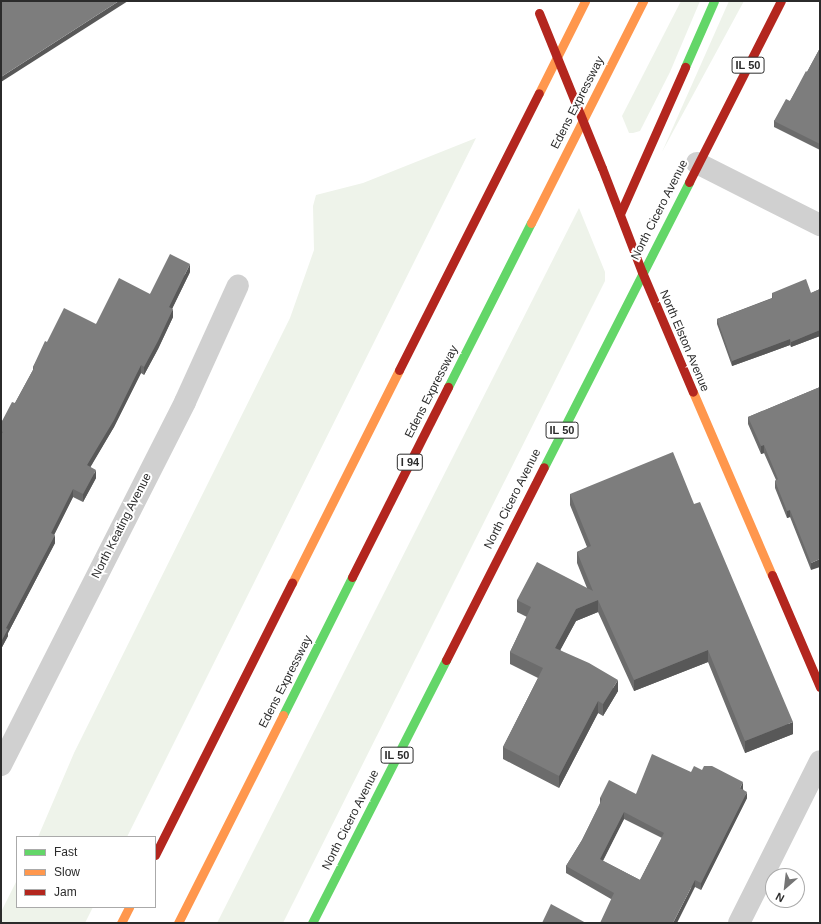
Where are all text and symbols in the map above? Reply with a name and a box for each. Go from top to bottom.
street label: Edens Expressway [548,54,608,152]
road number: IL 50 [731,56,765,74]
street label: North Cicero Avenue [628,157,692,263]
street label: North Elston Avenue [656,288,712,394]
street label: Edens Expressway [402,343,462,441]
road number: IL 50 [545,421,579,439]
street label: North Cicero Avenue [481,446,545,552]
road number: I 94 [396,453,424,471]
street label: North Keating Avenue [89,471,155,581]
street label: Edens Expressway [256,633,316,731]
road number: IL 50 [380,746,414,764]
street label: North Cicero Avenue [319,767,383,873]
legend [16,836,156,908]
text: Fast [54,845,77,859]
text: Slow [54,865,80,879]
north arrow [765,868,805,908]
text: Jam [54,885,77,899]
text: N [774,891,786,905]

